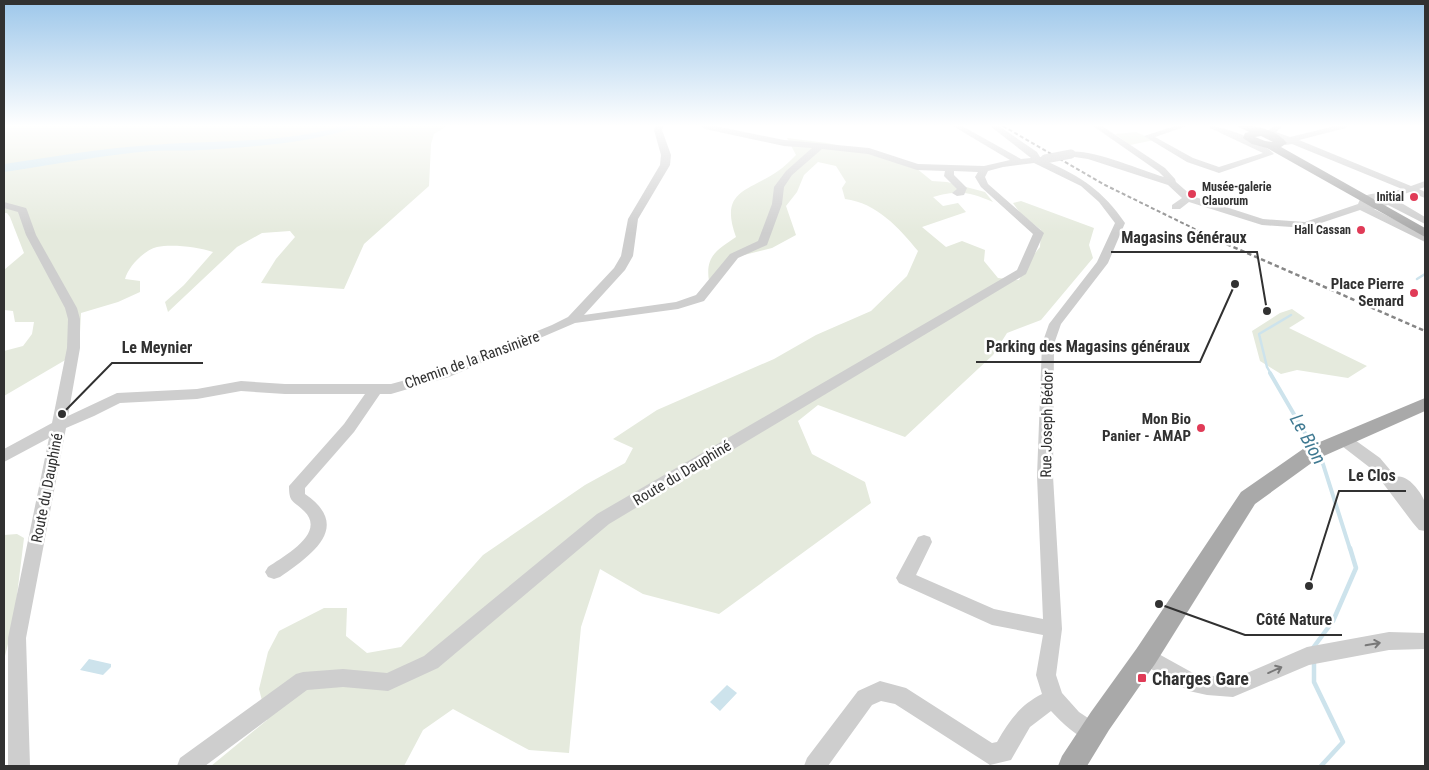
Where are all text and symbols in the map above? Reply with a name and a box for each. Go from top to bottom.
place label: Musée-galerie Clauorum [1202,180,1272,208]
marker: Musée-galerie Clauorum [1186,188,1198,200]
place label: Initial [1376,190,1404,204]
marker: Initial [1408,191,1420,203]
callout: Magasins Généraux [1111,221,1257,252]
place label: Hall Cassan [1294,223,1351,237]
marker: Hall Cassan [1355,224,1367,236]
text: Magasins Généraux [1121,228,1248,247]
place label: Place Pierre Semard [1331,275,1404,310]
marker: Place Pierre Semard [1408,287,1420,299]
street label: Chemin de la Ransinière [402,327,542,393]
callout: Parking des Magasins généraux [976,331,1200,362]
callout: Le Meynier [112,332,203,363]
text: Parking des Magasins généraux [986,337,1191,356]
text: Le Meynier [122,338,192,357]
street label: Rue Joseph Bédor [1037,370,1057,478]
place label: Mon Bio Panier - AMAP [1102,410,1191,445]
water label: Le Bion [1285,410,1331,468]
marker: Mon Bio Panier - AMAP [1195,422,1207,434]
street label: Route du Dauphiné [28,432,66,544]
street label: Route du Dauphiné [630,437,734,509]
callout: Le Clos [1339,460,1406,491]
text: Le Clos [1348,466,1396,485]
callout: Côté Nature [1245,604,1342,635]
text: Côté Nature [1256,610,1332,629]
one-way arrow [1364,638,1380,648]
one-way arrow [1267,665,1282,675]
place label: Charges Gare [1152,668,1249,689]
marker: Charges Gare [1136,672,1148,684]

